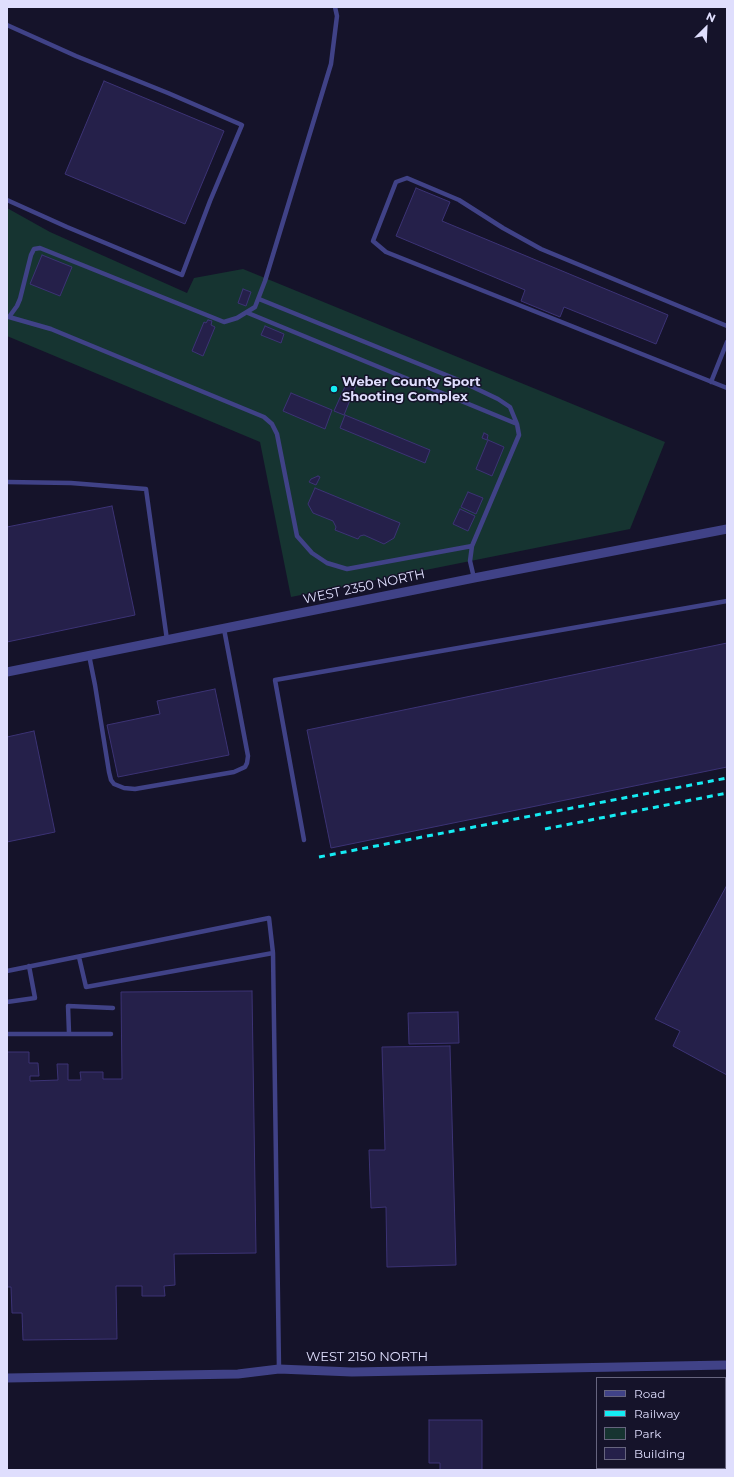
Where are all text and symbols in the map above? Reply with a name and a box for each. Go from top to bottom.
north arrow [686,8,726,48]
text: N [704,9,718,25]
place label: Weber County Sport Shooting Complex [342,374,481,405]
marker: Weber County Sport Shooting Complex [329,384,339,394]
street label: WEST 2350 NORTH [302,566,426,608]
street label: WEST 2150 NORTH [306,1349,428,1365]
legend [596,1377,726,1469]
text: Road [634,1386,665,1401]
text: Railway [634,1406,680,1421]
text: Park [634,1426,661,1441]
text: Building [634,1446,685,1461]

